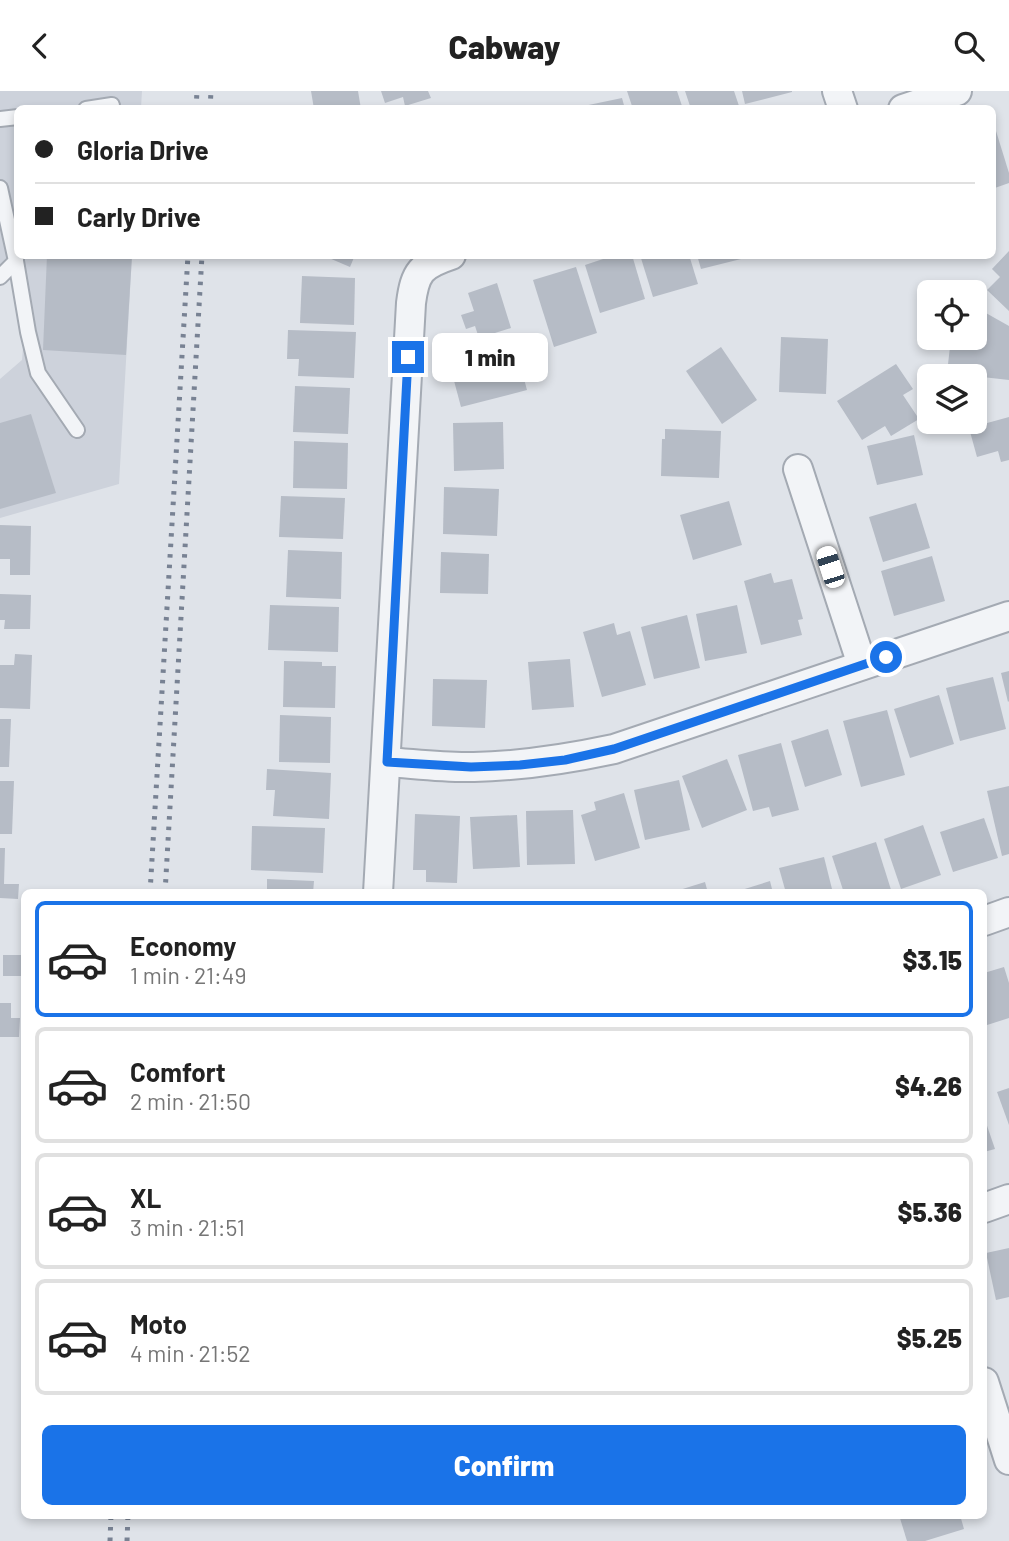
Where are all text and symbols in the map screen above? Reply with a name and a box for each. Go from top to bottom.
icon: back [21,27,59,65]
text: Cabway [448,27,561,65]
icon: search [950,27,988,65]
text: Gloria Drive [77,134,209,165]
text: Carly Drive [77,201,201,232]
map controls [917,280,987,434]
button: locate [917,280,987,350]
callout: 1 min [432,333,548,381]
route end [392,341,424,373]
text: 1 min [465,343,515,371]
button: layers [917,364,987,434]
car [814,544,847,590]
route start [870,641,902,673]
icon: car [46,928,109,991]
text: Economy [130,930,236,961]
text: $3.15 [902,944,962,975]
text: 1 min · 21:49 [130,961,246,989]
icon: car [46,1054,109,1117]
text: Comfort [130,1056,226,1087]
text: $4.26 [895,1070,962,1101]
text: 2 min · 21:50 [130,1087,251,1115]
icon: car [46,1180,109,1243]
text: XL [130,1182,161,1213]
text: $5.36 [897,1196,962,1227]
text: 3 min · 21:51 [130,1213,245,1241]
icon: car [46,1306,109,1369]
text: Moto [130,1308,187,1339]
text: $5.25 [897,1322,962,1353]
text: 4 min · 21:52 [130,1339,251,1367]
button: Confirm [42,1425,966,1505]

